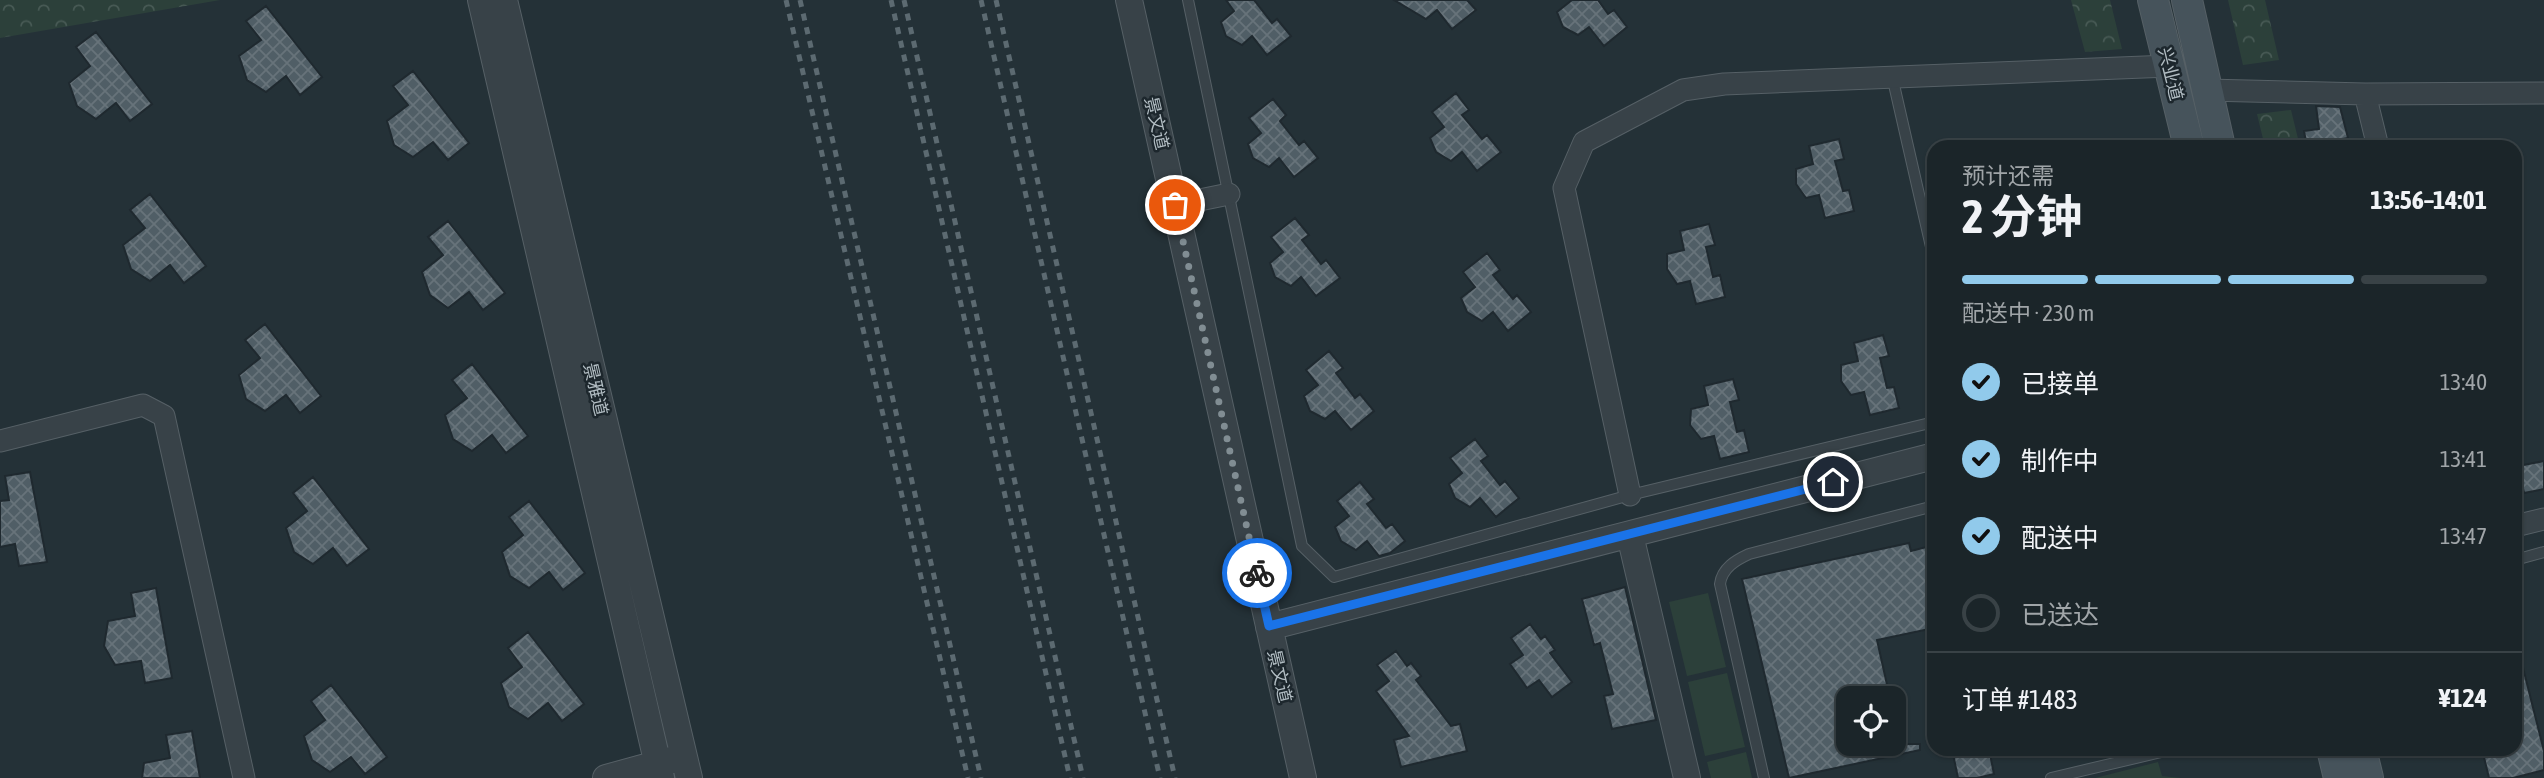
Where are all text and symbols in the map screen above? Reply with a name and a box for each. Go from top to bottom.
street label: 兴业道 [2154,45,2188,103]
street label: 景文道 [1141,94,1173,152]
text: 预计还需 [1962,163,2054,189]
pin [1145,175,1205,235]
text: 13:56–14:01 [2370,185,2487,215]
icon: bag [1156,186,1194,224]
text: 2 分钟 [1962,190,2082,243]
text: 配送中 · 230 m [1962,300,2094,326]
street label: 景雅道 [580,360,612,418]
icon: check [1962,363,2000,401]
text: 已接单 [2021,369,2099,399]
text: 13:40 [2440,369,2487,395]
icon: check [1962,440,2000,478]
text: 制作中 [2021,446,2099,476]
text: 13:41 [2440,446,2487,472]
pin [1803,452,1863,512]
icon: home [1814,463,1852,501]
icon: check [1962,517,2000,555]
text: 配送中 [2021,523,2099,553]
text: 13:47 [2440,523,2487,549]
courier [1222,538,1292,608]
icon: bike [1238,554,1276,592]
text: 已送达 [2021,600,2099,630]
street label: 景文道 [1264,647,1296,705]
text: ¥124 [2439,683,2487,713]
text: 订单 #1483 [1962,685,2078,715]
map controls [1836,686,1906,756]
button: locate [1836,686,1906,756]

